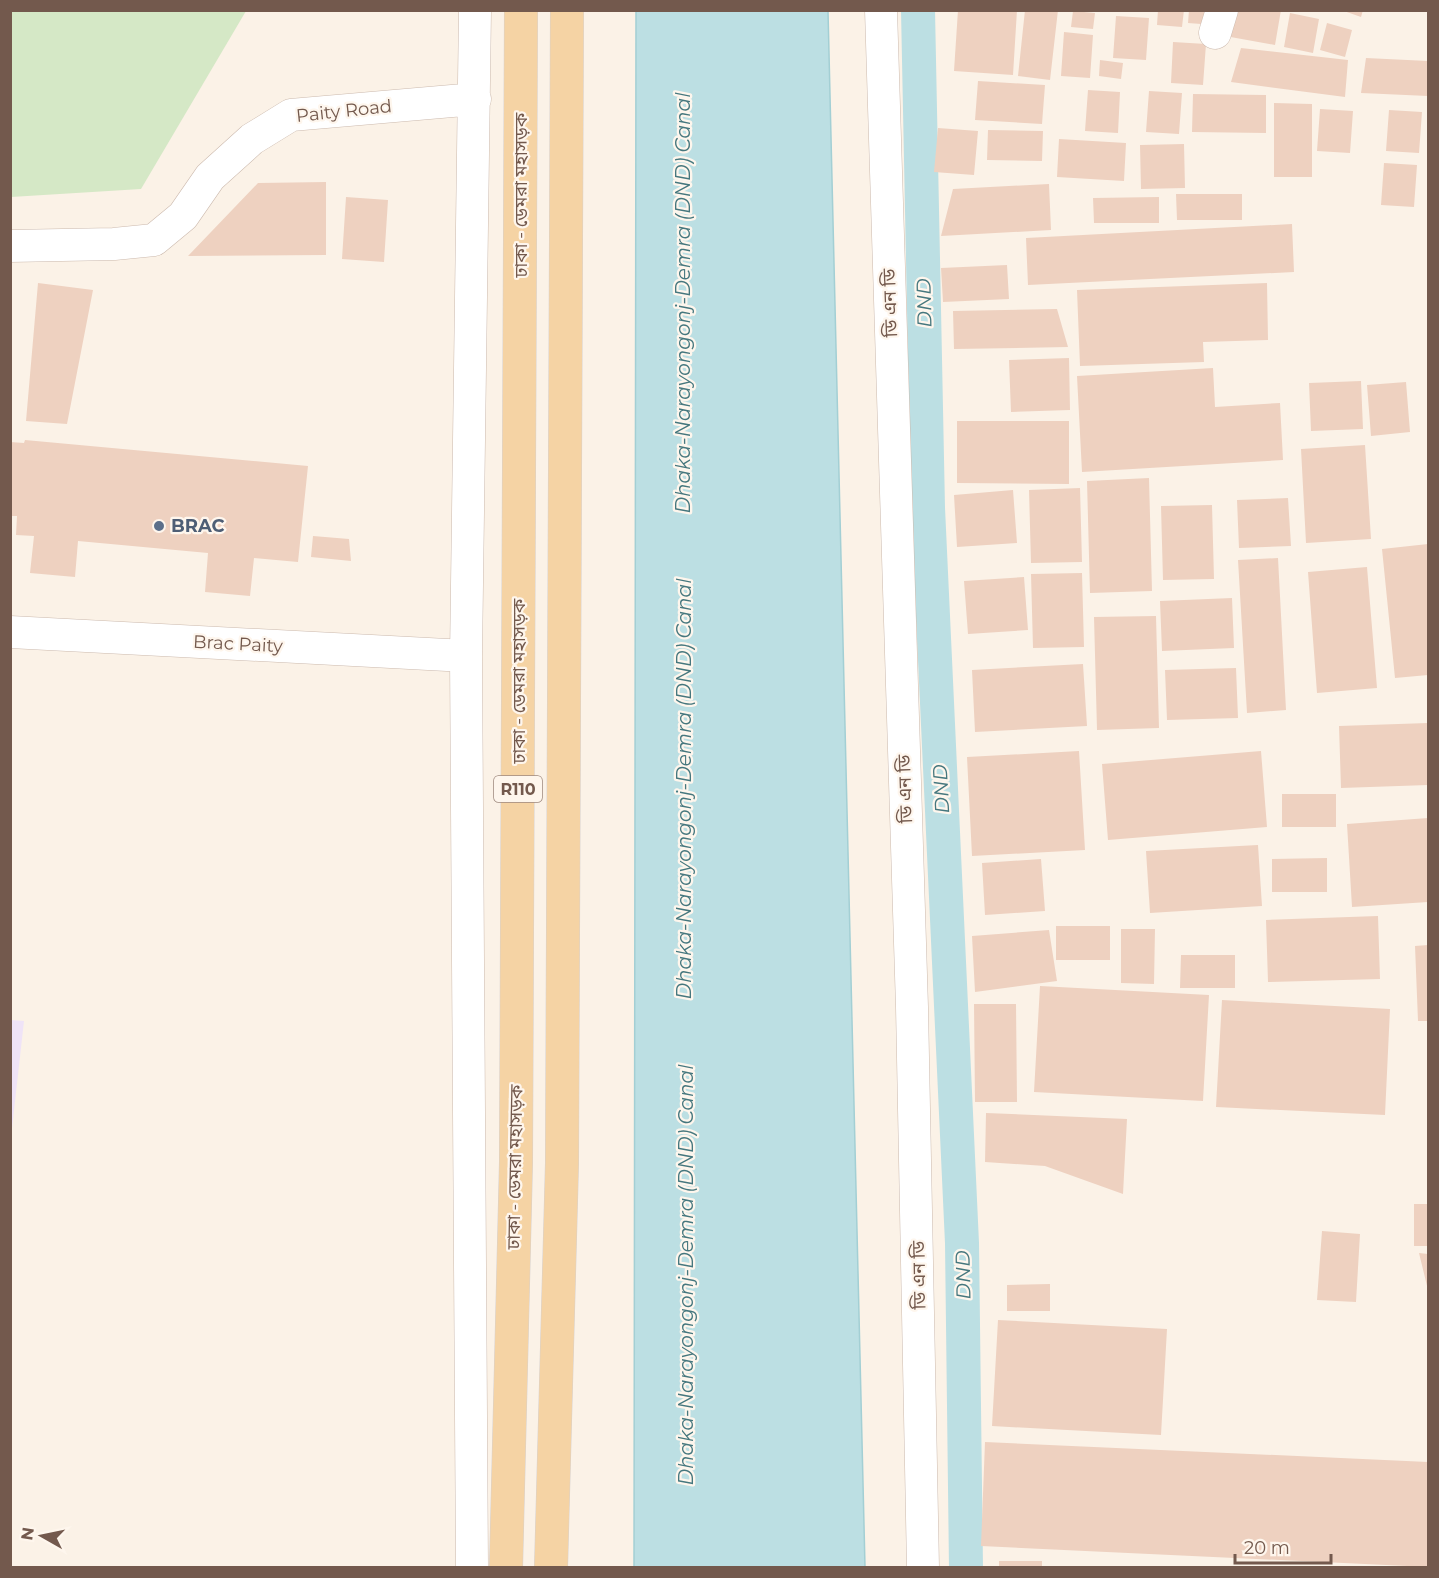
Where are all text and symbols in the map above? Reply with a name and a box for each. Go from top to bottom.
water label: Dhaka-Narayongonj-Demra (DND) Canal [671,92,695,514]
street label: Paity Road [295,95,393,127]
street label: ঢাকা - ডেমরা মহাসড়ক [510,112,532,278]
street label: ডি এন ডি [878,268,902,339]
water label: DND [912,278,936,328]
place label: BRAC [171,515,225,537]
marker: BRAC [152,519,166,533]
water label: Dhaka-Narayongonj-Demra (DND) Canal [672,578,696,1000]
street label: ঢাকা - ডেমরা মহাসড়ক [508,598,530,764]
street label: Brac Paity [193,631,284,657]
street label: ডি এন ডি [893,754,917,825]
water label: DND [928,764,954,814]
road number: R110 [494,776,542,802]
water label: Dhaka-Narayongonj-Demra (DND) Canal [674,1064,698,1486]
street label: ঢাকা - ডেমরা মহাসড়ক [503,1084,527,1251]
street label: ডি এন ডি [907,1240,931,1311]
water label: DND [951,1250,975,1300]
north arrow [12,1506,72,1566]
text: N [17,1526,38,1542]
scale bar [1235,1527,1331,1565]
text: 20 m [1244,1537,1290,1559]

